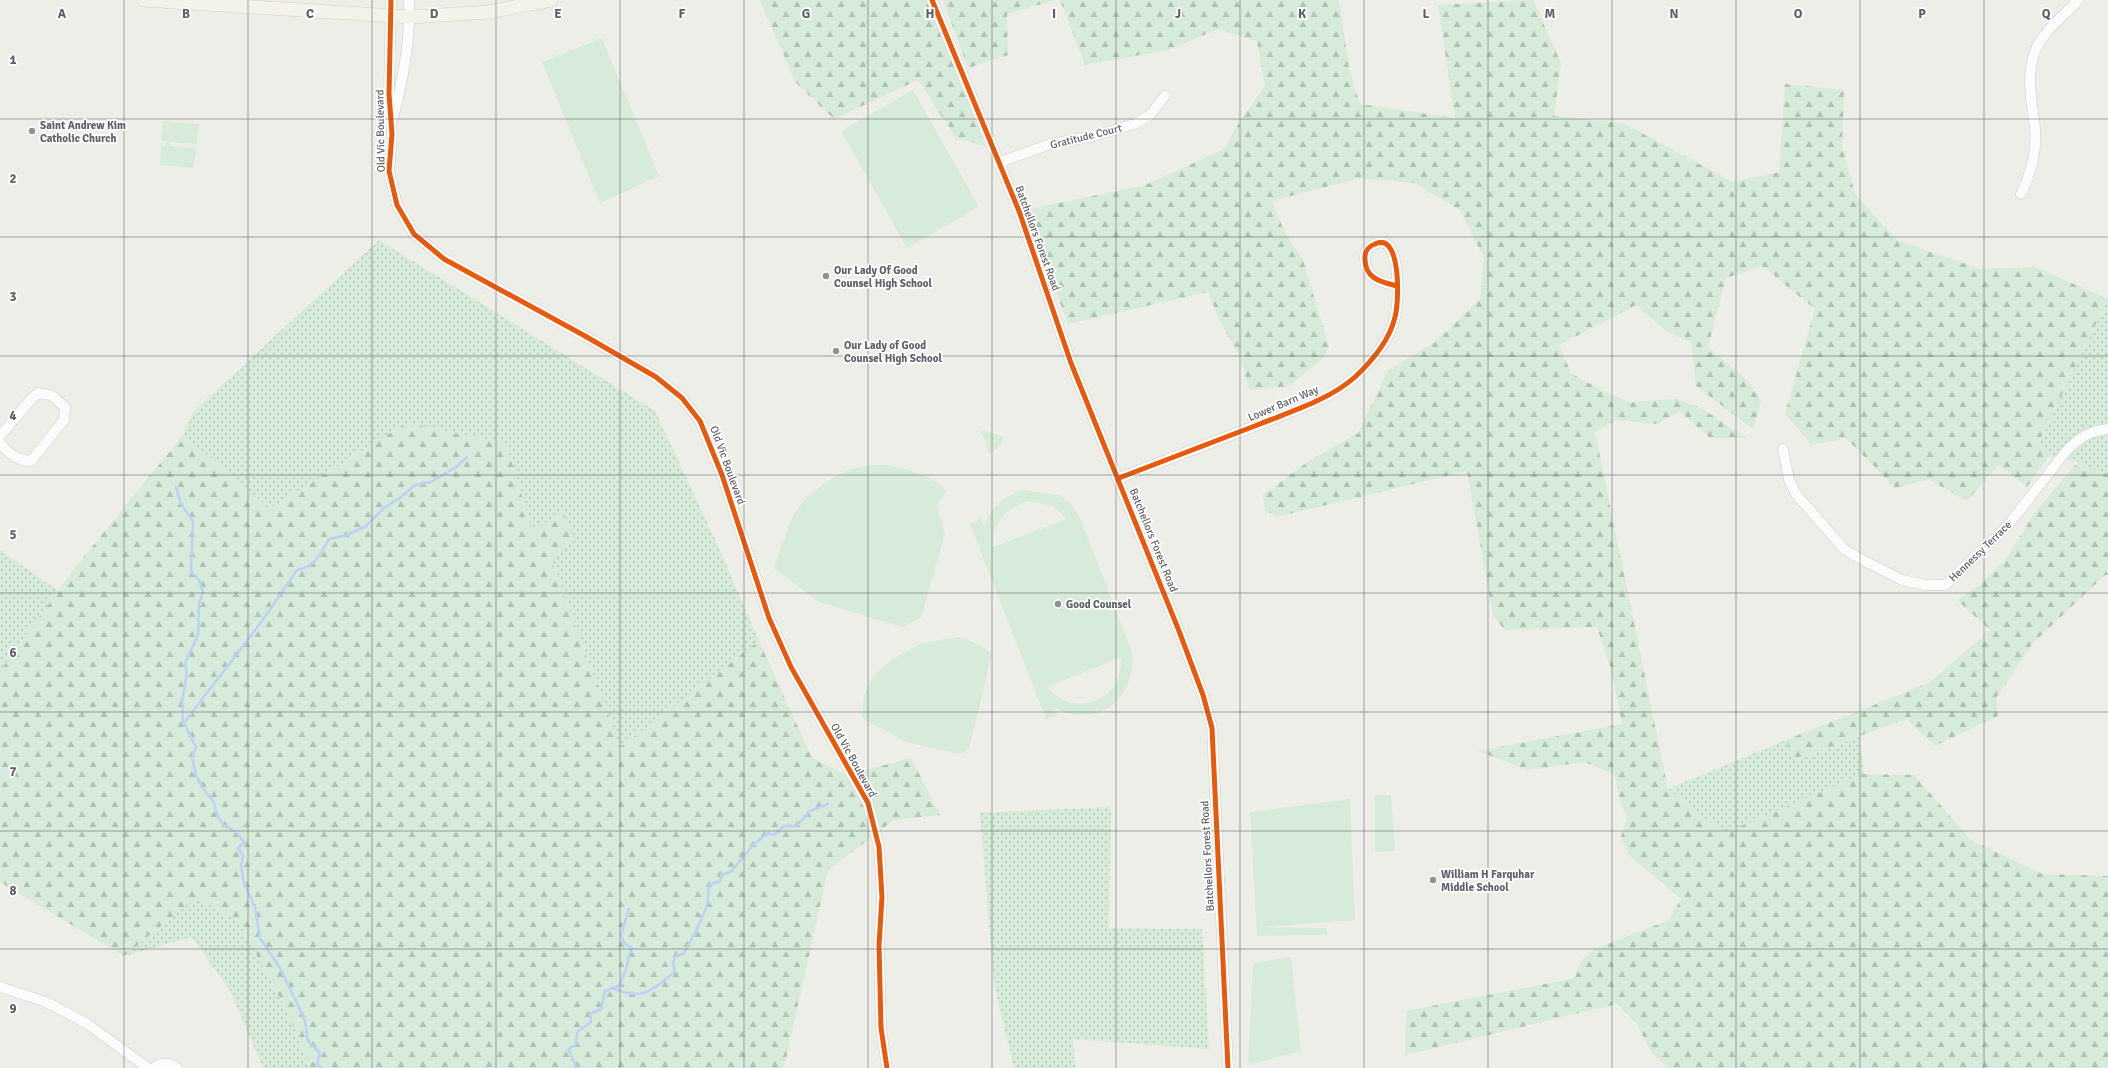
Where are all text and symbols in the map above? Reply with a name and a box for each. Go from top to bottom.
text: A [58,6,67,22]
text: B [182,6,190,22]
text: C [306,6,314,22]
text: D [430,6,439,22]
text: E [554,6,562,22]
text: F [679,6,686,22]
text: G [802,6,810,22]
text: H [926,6,934,22]
text: I [1052,6,1056,22]
text: J [1175,6,1181,22]
text: K [1298,6,1306,22]
text: L [1423,6,1430,22]
text: M [1545,6,1556,22]
text: N [1669,6,1679,22]
text: O [1794,6,1803,22]
text: P [1918,6,1926,22]
text: Q [2042,6,2051,22]
text: 1 [9,52,17,68]
street label: Old Vic Boulevard [373,89,388,172]
place label: Saint Andrew Kim Catholic Church [40,119,126,145]
street label: Gratitude Court [1049,121,1123,152]
marker: Saint Andrew Kim Catholic Church [27,126,37,136]
text: 2 [9,171,17,187]
street label: Batchellors Forest Road [1012,184,1063,293]
place label: Our Lady Of Good Counsel High School [834,264,933,290]
marker: Our Lady Of Good Counsel High School [821,271,831,281]
text: 3 [9,289,17,305]
place label: Our Lady of Good Counsel High School [844,339,943,365]
marker: Our Lady of Good Counsel High School [831,346,841,356]
street label: Lower Barn Way [1246,382,1321,424]
text: 4 [9,408,17,424]
street label: Old Vic Boulevard [707,424,748,506]
street label: Batchellors Forest Road [1127,486,1180,594]
street label: Hennessy Terrace [1946,518,2014,584]
text: 5 [9,527,17,543]
place label: Good Counsel [1066,598,1132,611]
marker: Good Counsel [1053,599,1063,609]
text: 6 [9,645,17,661]
street label: Old Vic Boulevard [828,721,879,800]
text: 7 [9,764,17,780]
street label: Batchellors Forest Road [1198,800,1217,912]
place label: William H Farquhar Middle School [1441,868,1535,894]
marker: William H Farquhar Middle School [1428,875,1438,885]
text: 8 [9,883,17,899]
text: 9 [9,1001,17,1017]

